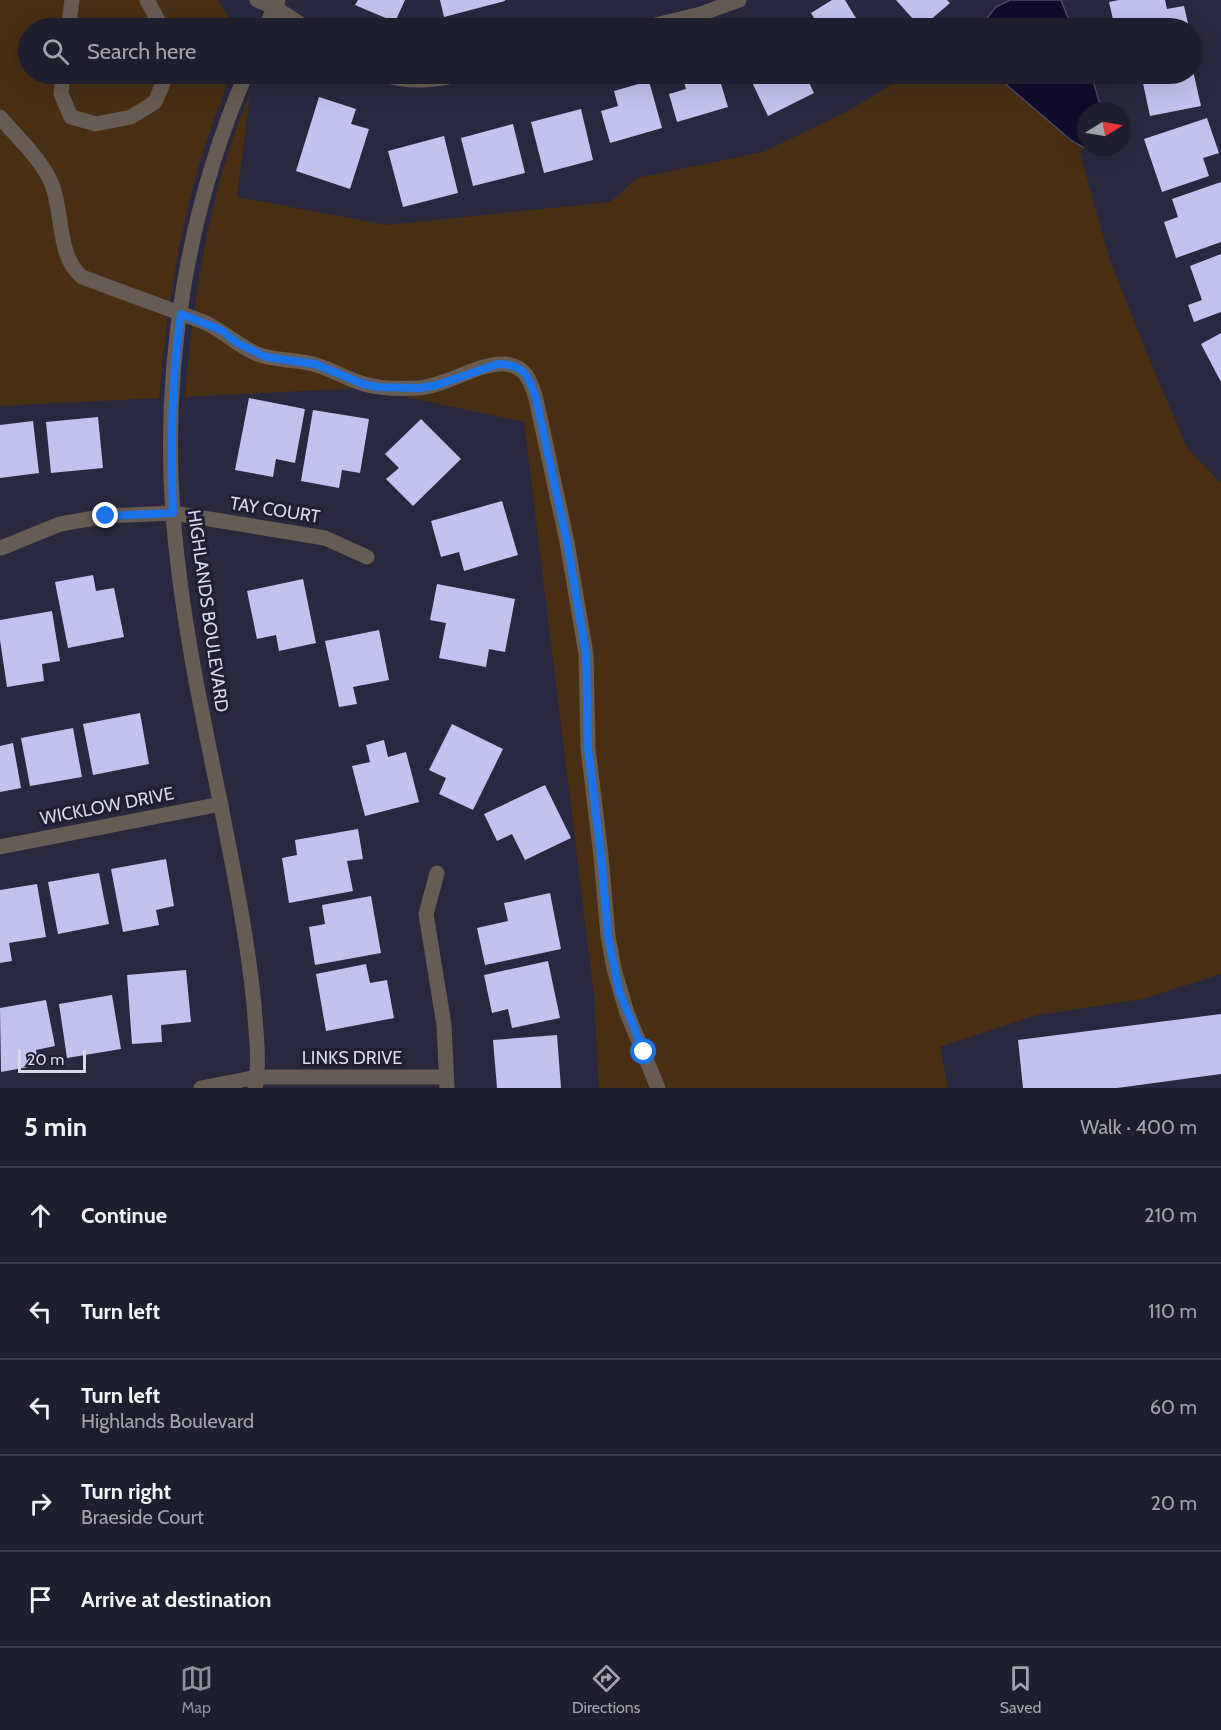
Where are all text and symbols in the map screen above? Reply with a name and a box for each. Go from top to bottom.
search box [18,18,1203,84]
icon: search [39,35,72,68]
text: Search here [87,38,196,65]
north arrow [1077,102,1131,156]
street label: TAY COURT [228,492,322,528]
route end [92,502,118,528]
street label: HIGHLANDS BOULEVARD [183,508,233,714]
street label: WICKLOW DRIVE [38,782,176,830]
route start [630,1038,656,1064]
scale bar [18,1046,86,1074]
street label: LINKS DRIVE [302,1047,402,1069]
text: 20 m [27,1050,64,1069]
text: 5 min [24,1111,87,1143]
text: Walk · 400 m [1080,1115,1197,1139]
icon: ahead [24,1199,57,1232]
text: Continue [81,1202,167,1229]
text: 210 m [1144,1203,1197,1227]
icon: left [24,1295,57,1328]
text: Turn left [81,1298,160,1325]
text: 110 m [1148,1299,1197,1323]
text: Turn left [81,1382,160,1409]
icon: left [24,1391,57,1424]
text: 60 m [1150,1395,1197,1419]
text: Highlands Boulevard [81,1409,254,1433]
text: Turn right [81,1478,171,1505]
icon: right [24,1487,57,1520]
text: 20 m [1151,1491,1197,1515]
text: Braeside Court [81,1505,204,1529]
icon: arrive [24,1583,57,1616]
text: Arrive at destination [81,1586,271,1613]
tab: Map [180,1662,213,1717]
tab: Directions [572,1662,640,1717]
tab: Saved [1000,1662,1041,1717]

